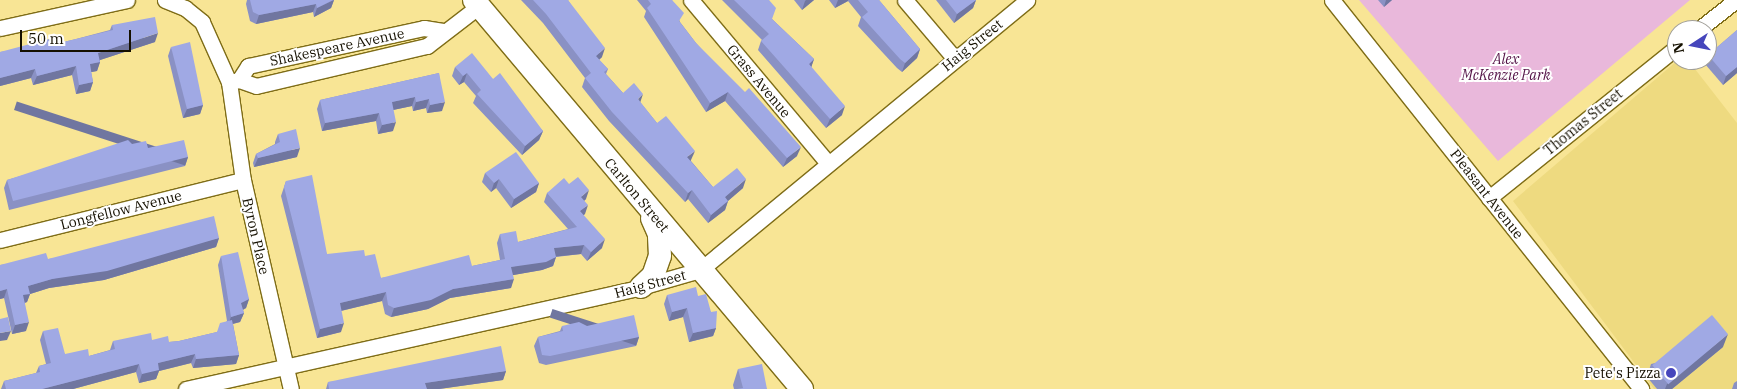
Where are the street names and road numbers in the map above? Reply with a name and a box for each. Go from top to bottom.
street label: Haig Street [938,15,1006,75]
street label: Shakespeare Avenue [268,25,406,69]
street label: Grass Avenue [724,41,794,121]
street label: Thomas Street [1540,85,1626,159]
street label: Pleasant Avenue [1447,146,1527,242]
street label: Carlton Street [601,155,673,235]
street label: Longfellow Avenue [59,187,183,233]
street label: Byron Place [239,196,273,276]
street label: Haig Street [612,266,688,302]

